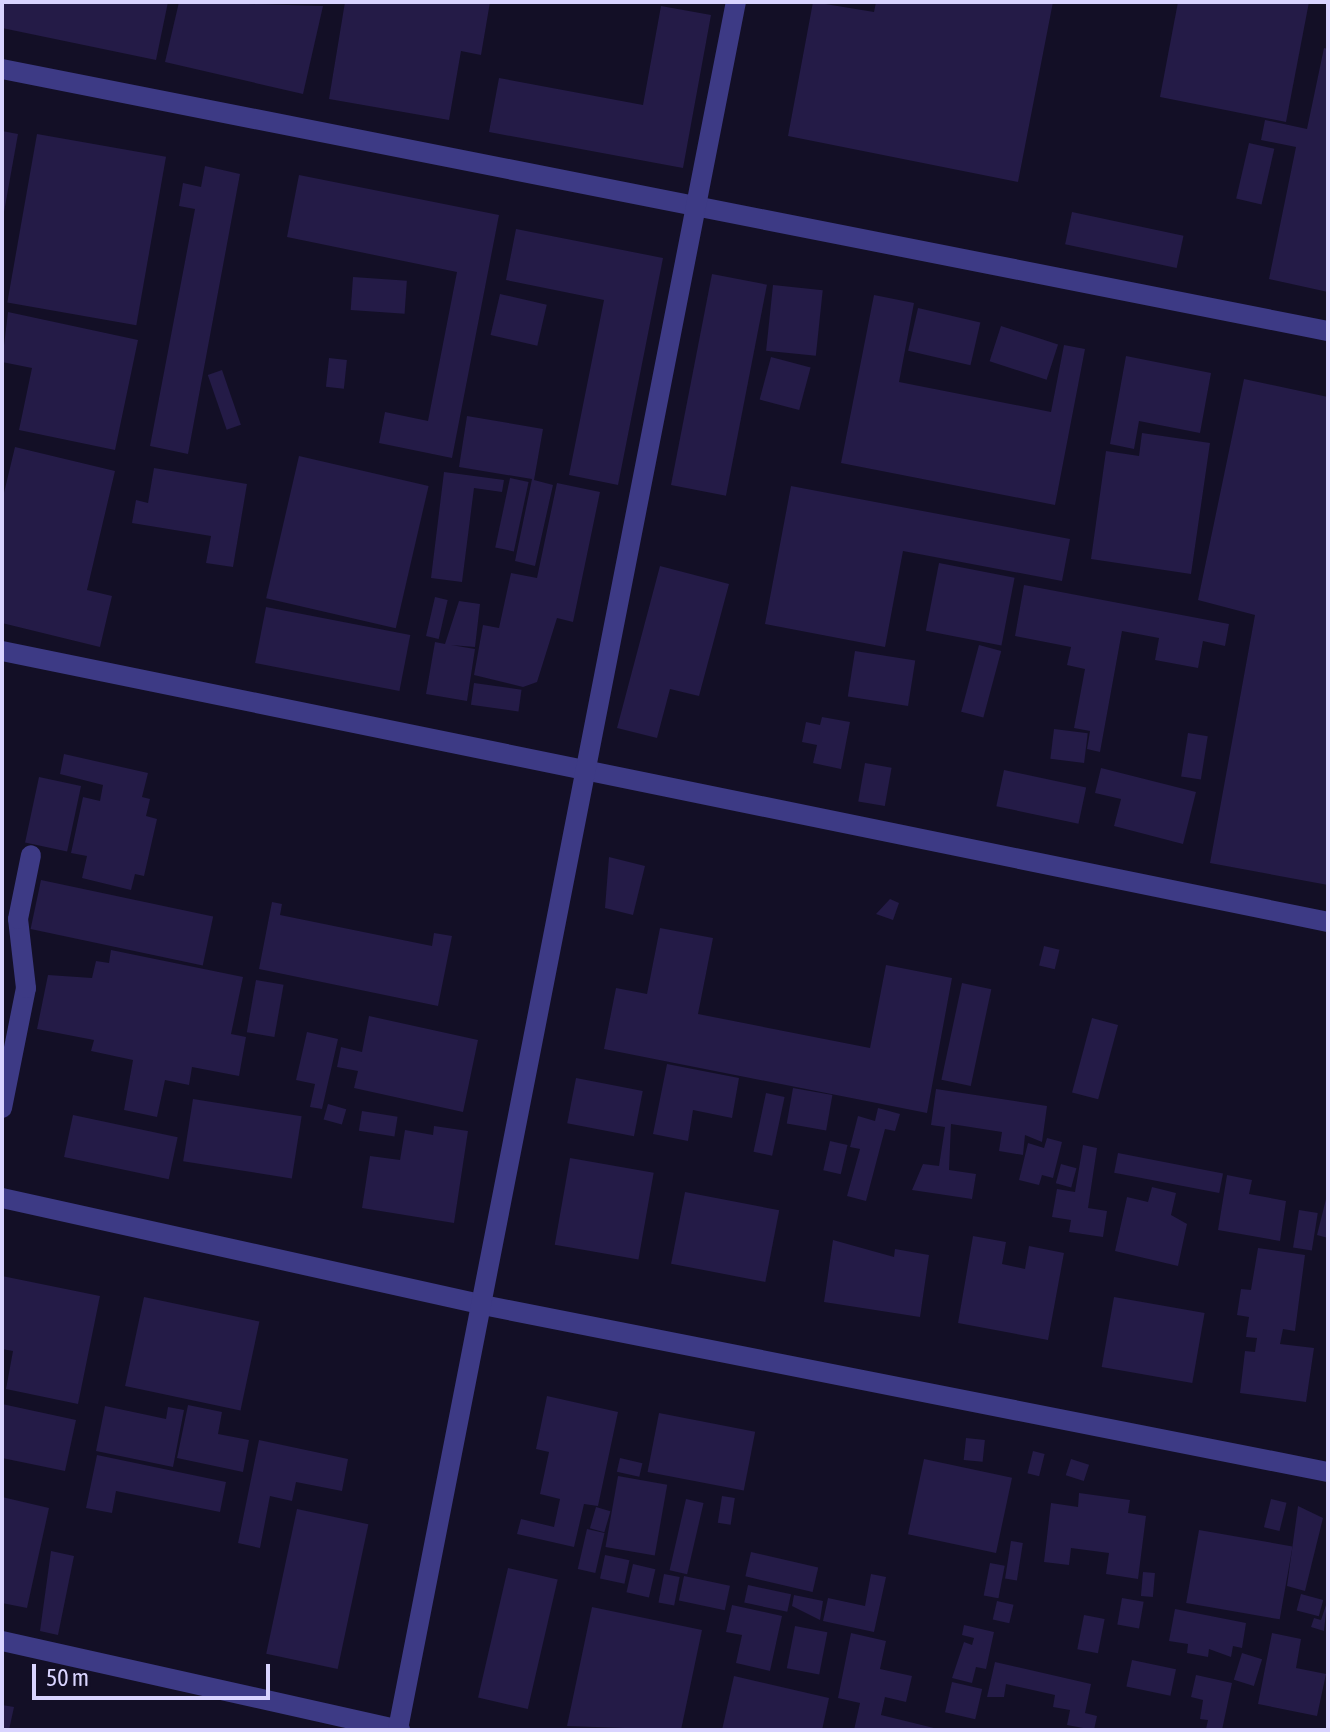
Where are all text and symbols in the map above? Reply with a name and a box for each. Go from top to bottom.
scale bar [36,1648,274,1698]
text: 50 m [46,1664,89,1691]

